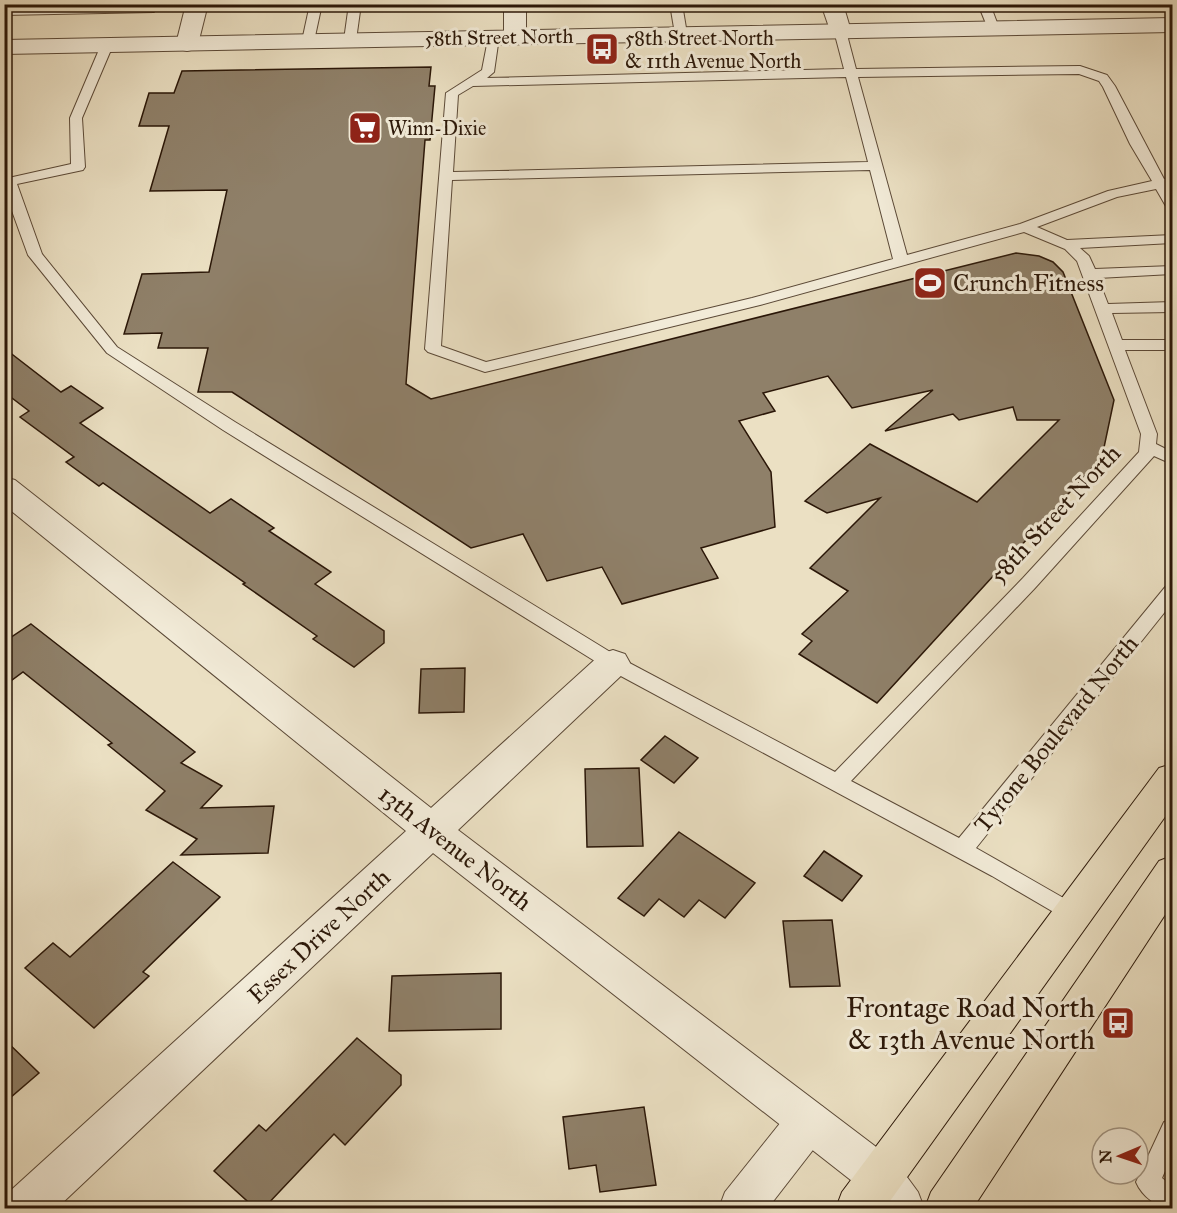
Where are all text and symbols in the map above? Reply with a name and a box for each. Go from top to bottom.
street label: 58th Street North [424,24,574,50]
place label: 58th Street North & 11th Avenue North [625,26,801,73]
bus stop icon: 58th Street North & 11th Avenue North [584,31,620,67]
supermarket icon: Winn-Dixie [347,110,383,146]
place label: Winn-Dixie [388,116,486,140]
sports icon: Crunch Fitness [912,265,948,301]
place label: Crunch Fitness [953,268,1104,298]
street label: 58th Street North [983,438,1127,590]
street label: Tyrone Boulevard North [967,629,1145,839]
street label: 13th Avenue North [372,779,538,917]
street label: Essex Drive North [241,862,397,1010]
place label: Frontage Road North & 13th Avenue North [846,990,1095,1057]
bus stop icon: Frontage Road North & 13th Avenue North [1100,1005,1136,1041]
north arrow [1090,1126,1150,1186]
text: N [1096,1149,1115,1164]

